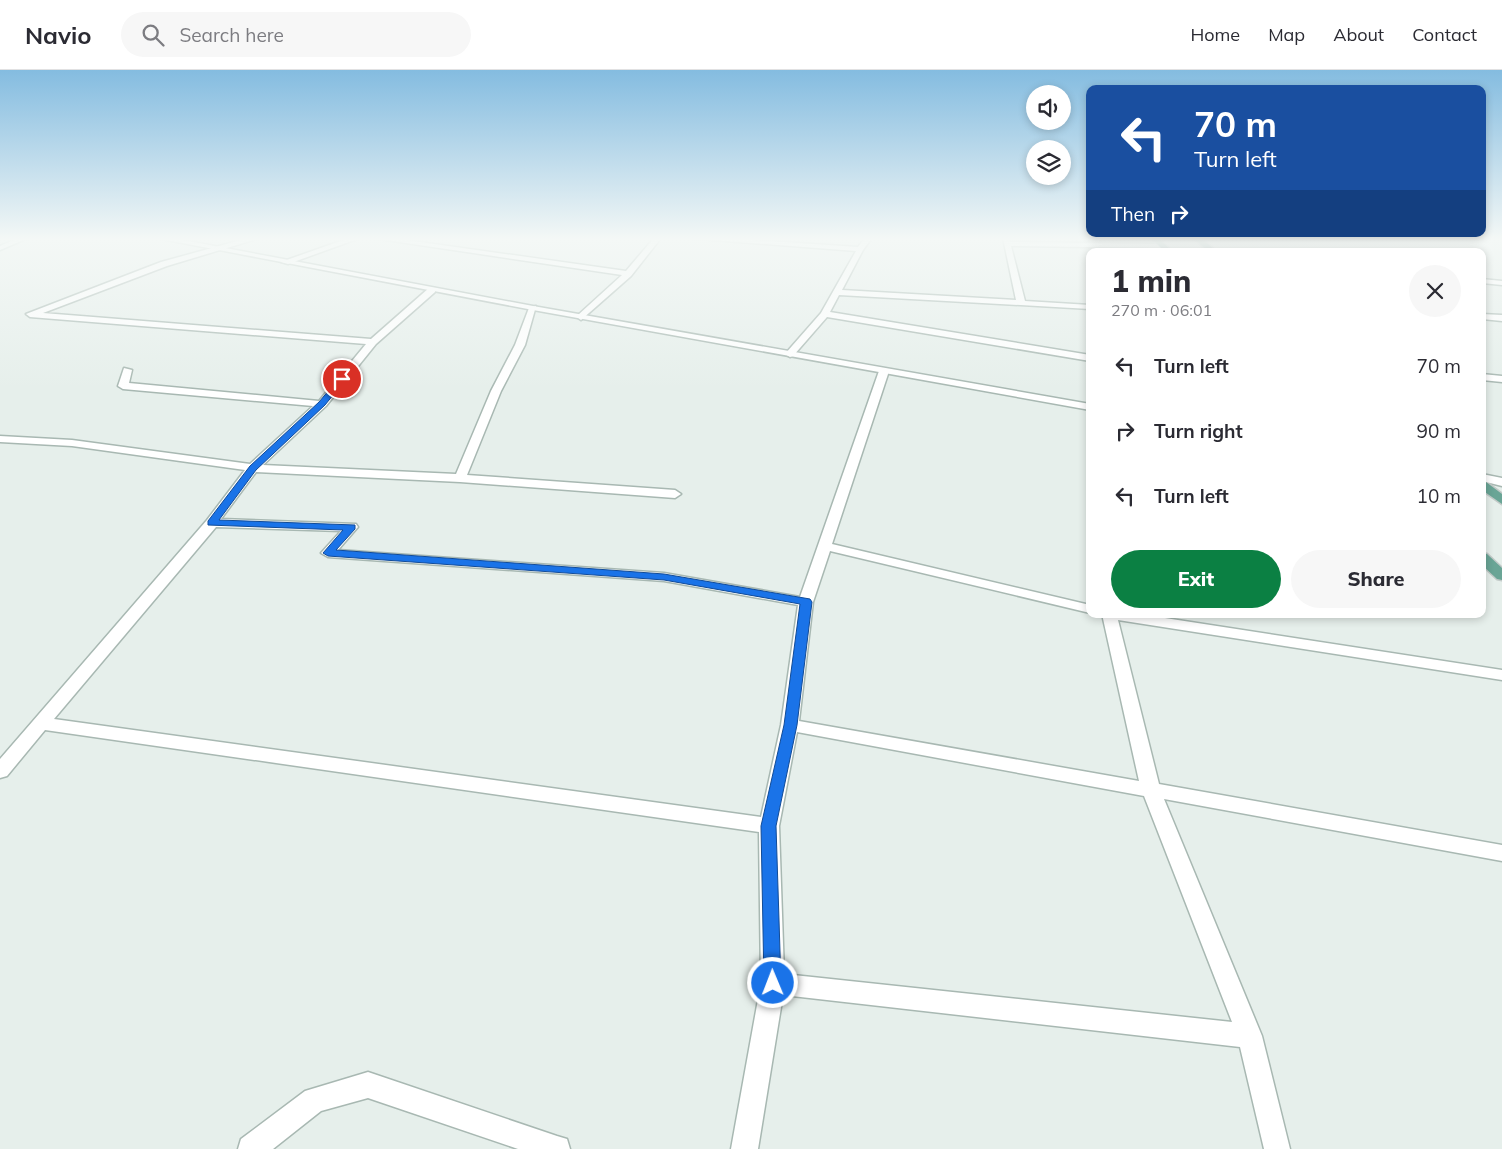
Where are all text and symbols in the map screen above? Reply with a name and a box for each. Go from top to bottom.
search box [121,12,471,57]
text: Navio [25,20,91,50]
icon: search [139,21,167,49]
text: Search here [179,23,284,47]
text: Home [1190,23,1240,46]
text: Map [1268,23,1305,46]
text: About [1333,23,1384,46]
text: Contact [1412,23,1477,46]
map controls [1026,85,1071,185]
button: sound [1026,85,1071,130]
text: 70 m [1194,102,1277,146]
icon: left [1111,105,1176,170]
button: layers [1026,140,1071,185]
text: Turn left [1194,145,1277,173]
icon: right [1165,200,1193,228]
text: Then [1111,202,1155,226]
text: 1 min [1111,262,1191,300]
button: close [1409,265,1461,317]
text: 270 m · 06:01 [1111,300,1212,320]
icon: left [1111,352,1139,380]
text: Turn left [1154,354,1229,378]
text: 70 m [1417,354,1461,378]
pin [321,358,363,400]
icon: arrive [328,365,356,393]
icon: right [1111,417,1139,445]
text: Turn right [1154,419,1243,443]
text: 90 m [1417,419,1461,443]
icon: left [1111,482,1139,510]
text: Turn left [1154,484,1229,508]
text: 10 m [1417,484,1461,508]
button: Exit [1111,550,1281,608]
button: Share [1291,550,1461,608]
position arrow [746,956,798,1008]

